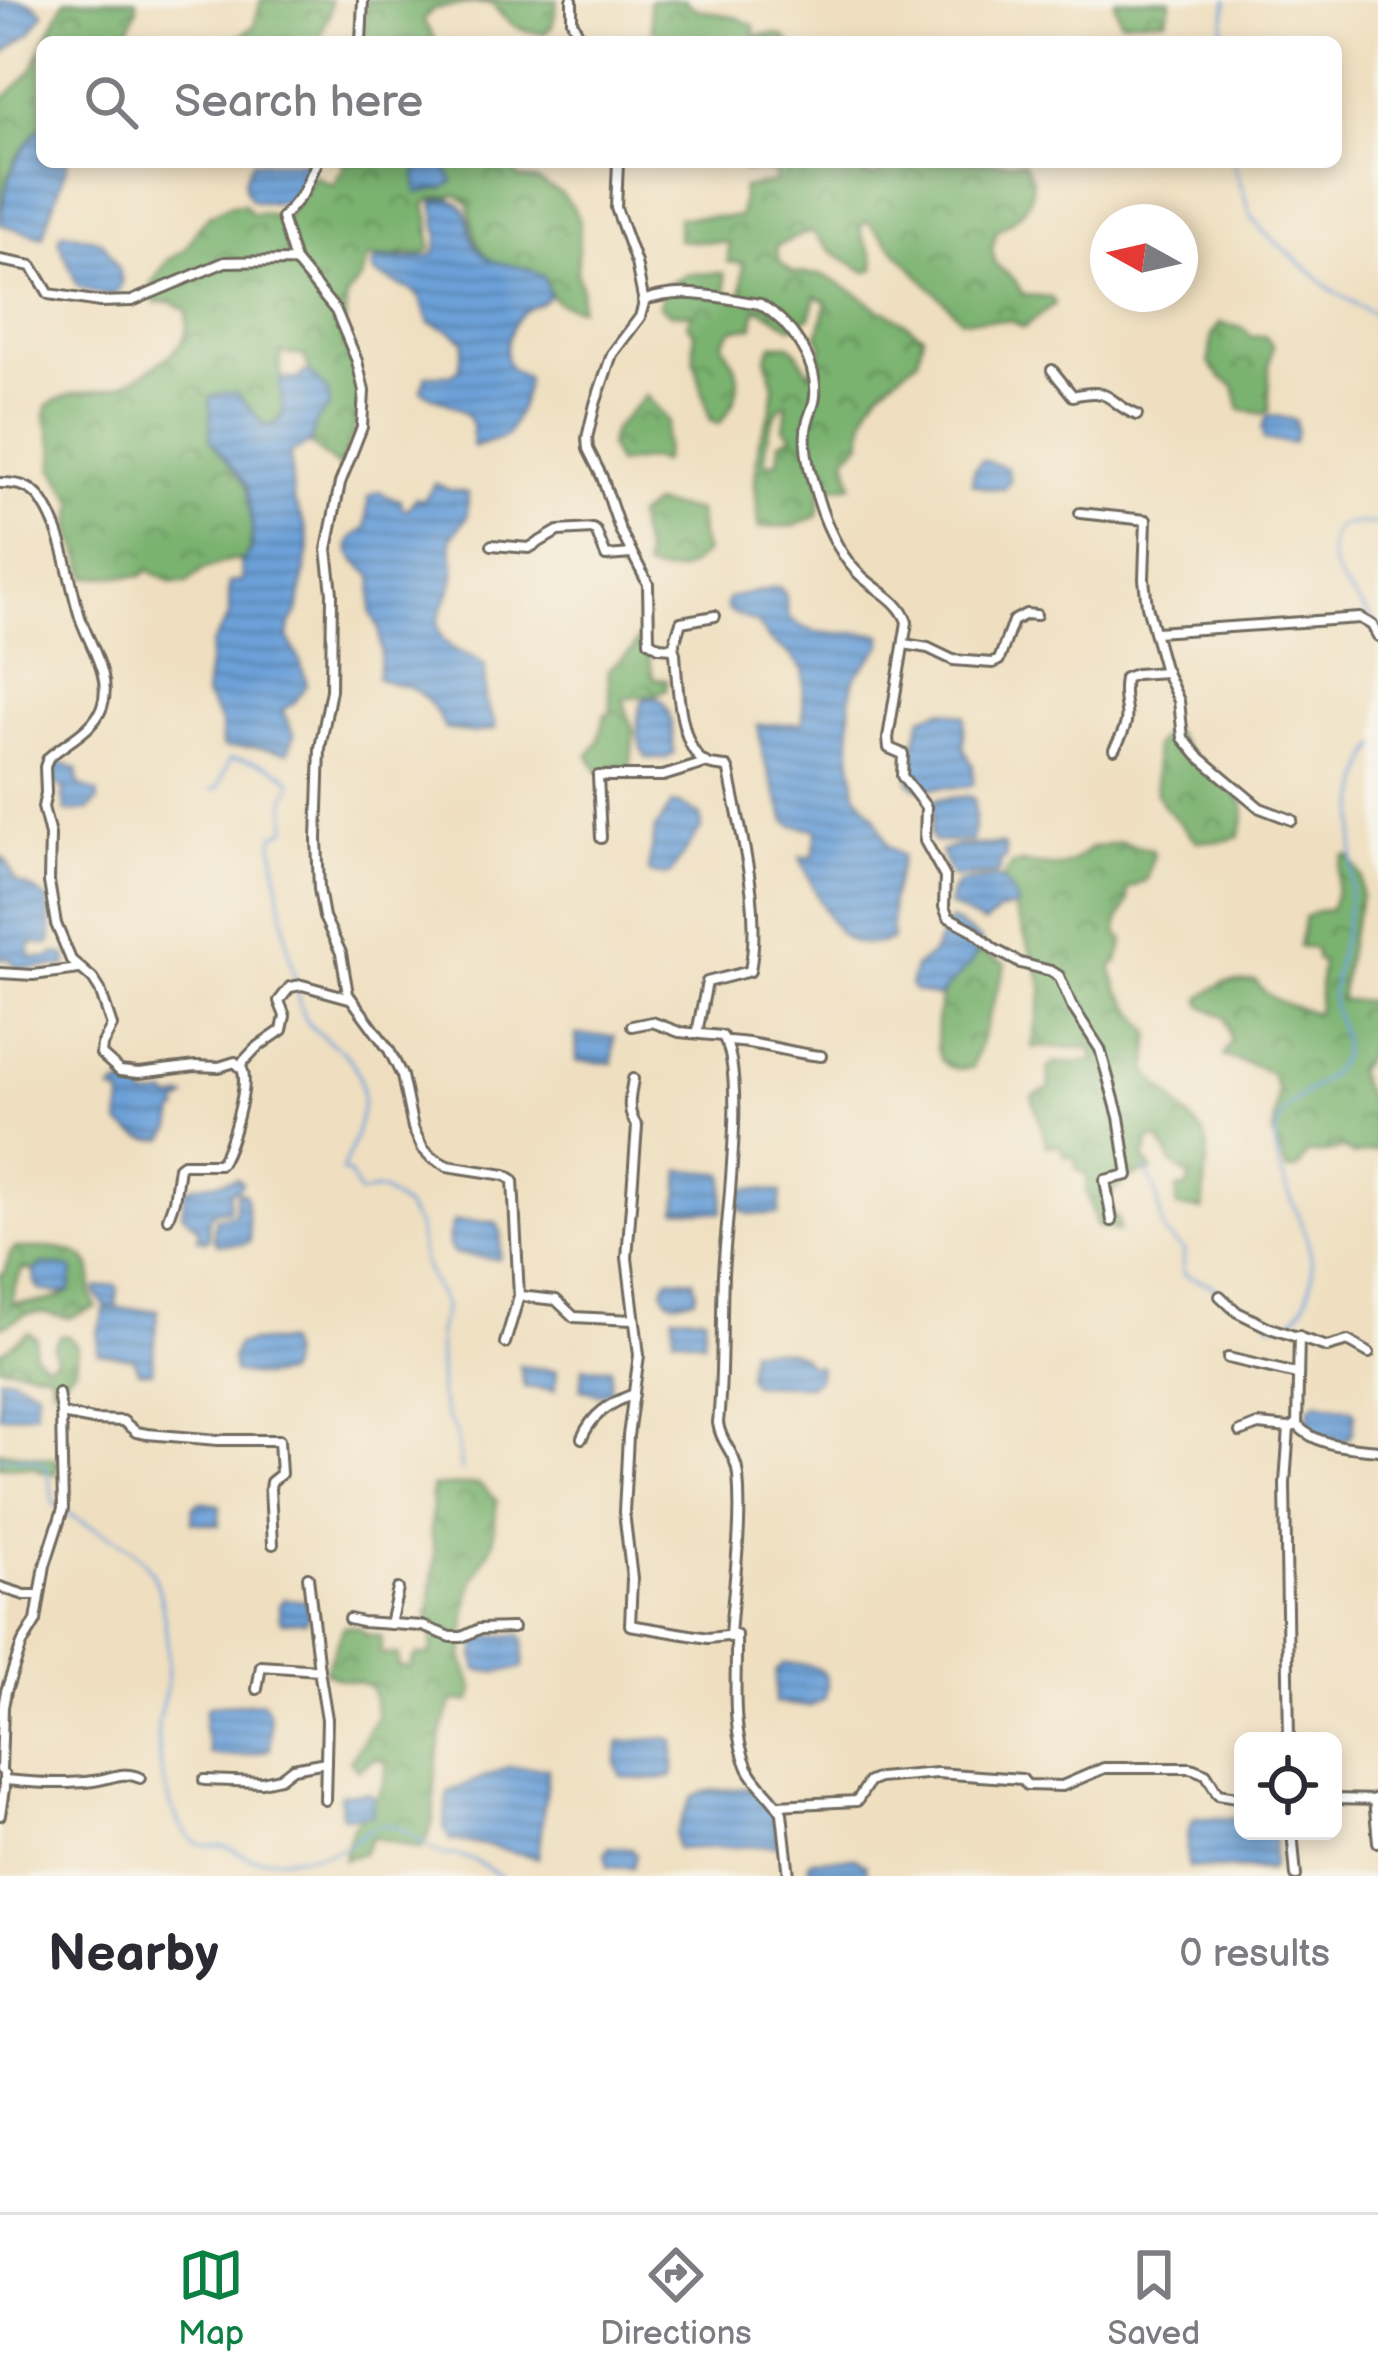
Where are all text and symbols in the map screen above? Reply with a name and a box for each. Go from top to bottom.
search box [36,36,1342,168]
icon: search [78,69,144,135]
text: Search here [174,75,423,130]
north arrow [1090,204,1198,312]
map controls [1234,1732,1342,1840]
button: locate [1234,1732,1342,1840]
text: Nearby [48,1924,219,1985]
text: 0 results [1179,1931,1330,1978]
tab: Map [178,2242,244,2354]
tab: Directions [600,2242,752,2354]
tab: Saved [1107,2242,1200,2354]

